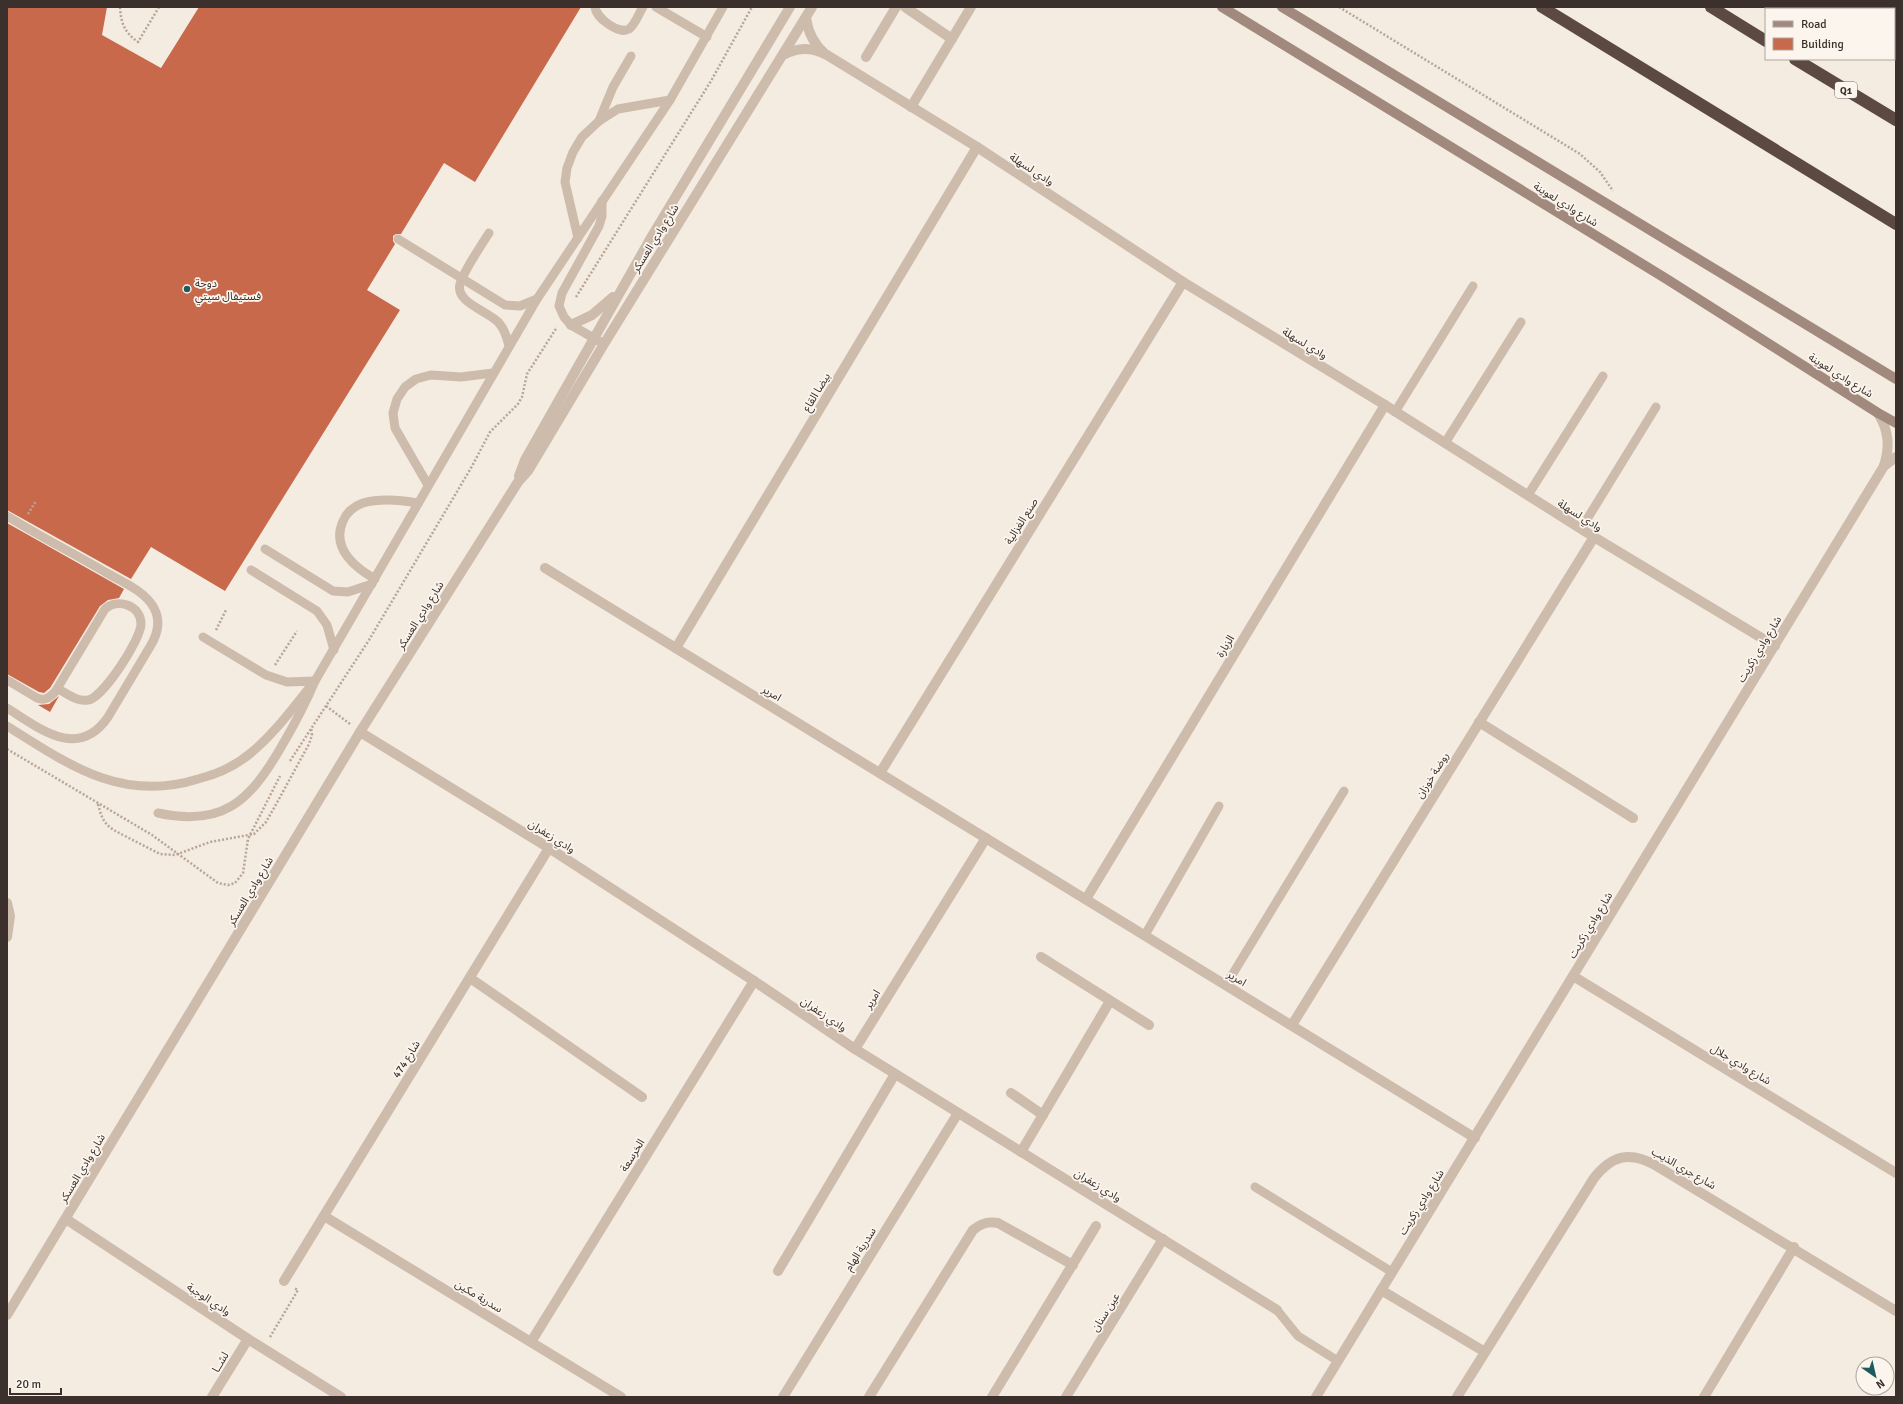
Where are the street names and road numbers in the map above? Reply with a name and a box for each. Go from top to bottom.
road number: Q1 [1835,82,1857,98]
street label: وادي لسهلة [1006,150,1056,191]
street label: شارع وادي لعوينة [1530,179,1601,232]
street label: شارع وادي العسكر [629,201,684,277]
street label: وادي لسهلة [1279,325,1330,364]
street label: شارع وادي لعوينة [1805,350,1876,403]
street label: بيضا القاع [800,371,834,414]
street label: صنع الغزالية [1002,496,1042,547]
street label: وادي لسهلة [1554,497,1604,536]
street label: شارع وادي العسكر [394,578,449,654]
street label: شارع وادي زكريت [1735,613,1787,686]
street label: الزبارة [1214,633,1237,660]
street label: امرير [759,682,784,704]
street label: روضة خوزان [1413,750,1452,801]
street label: وادي زعفران [525,817,578,858]
street label: شارع وادي العسكر [224,854,278,930]
street label: شارع وادي زكريت [1566,889,1618,962]
street label: امرير [1224,967,1249,989]
street label: امرير [861,987,883,1012]
street label: وادي زعفران [797,994,849,1037]
street label: شارع 474 [390,1038,424,1081]
street label: شارع وادي جلال [1707,1041,1774,1090]
street label: شارع وادي العسكر [56,1131,110,1207]
street label: الخرسعة [617,1136,648,1174]
street label: شارع جري الذيب [1648,1145,1719,1194]
street label: وادي زعفران [1071,1166,1124,1207]
street label: شارع وادي زكريت [1396,1167,1449,1239]
street label: سدرية الهام [842,1225,880,1274]
street label: سدرية مكين [453,1277,505,1316]
street label: وادي الوجبة [183,1280,233,1321]
street label: عين سنان [1088,1290,1123,1334]
street label: لشــا [209,1350,232,1375]

